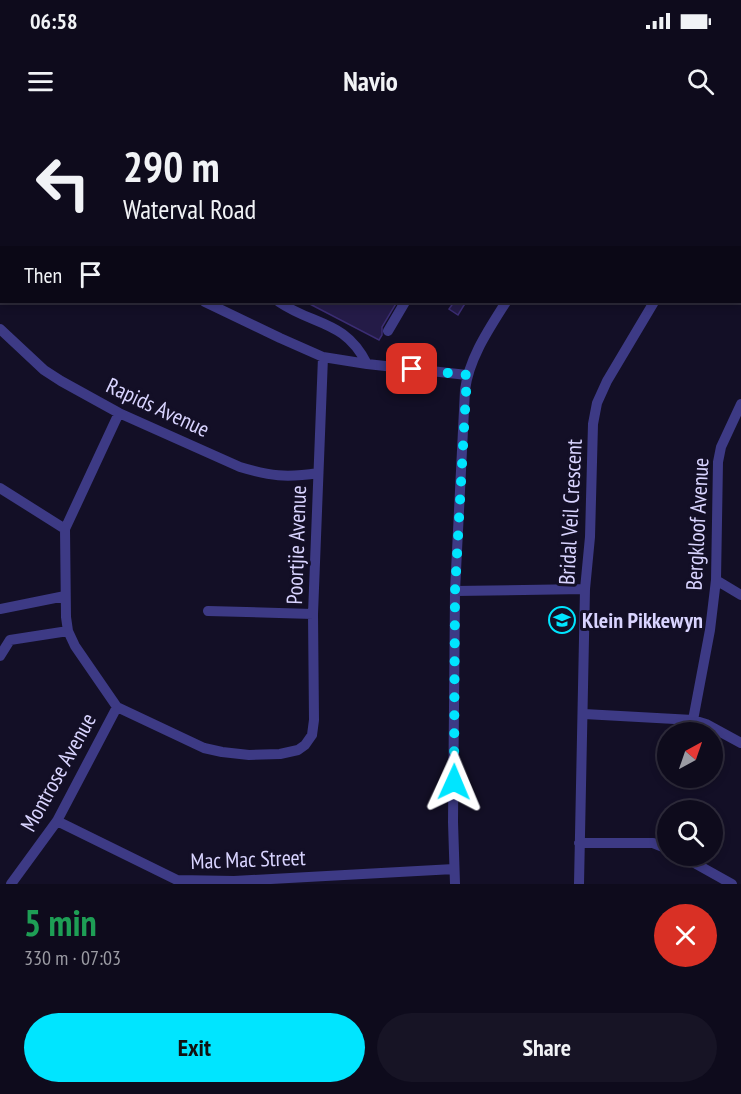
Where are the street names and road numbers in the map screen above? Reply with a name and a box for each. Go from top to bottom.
street label: Rapids Avenue [102,371,214,443]
street label: Bridal Veil Crescent [552,438,588,586]
street label: Bergkloof Avenue [680,457,714,591]
street label: Poortjie Avenue [280,485,312,605]
street label: Montrose Avenue [14,708,102,836]
street label: Mac Mac Street [190,843,306,875]

